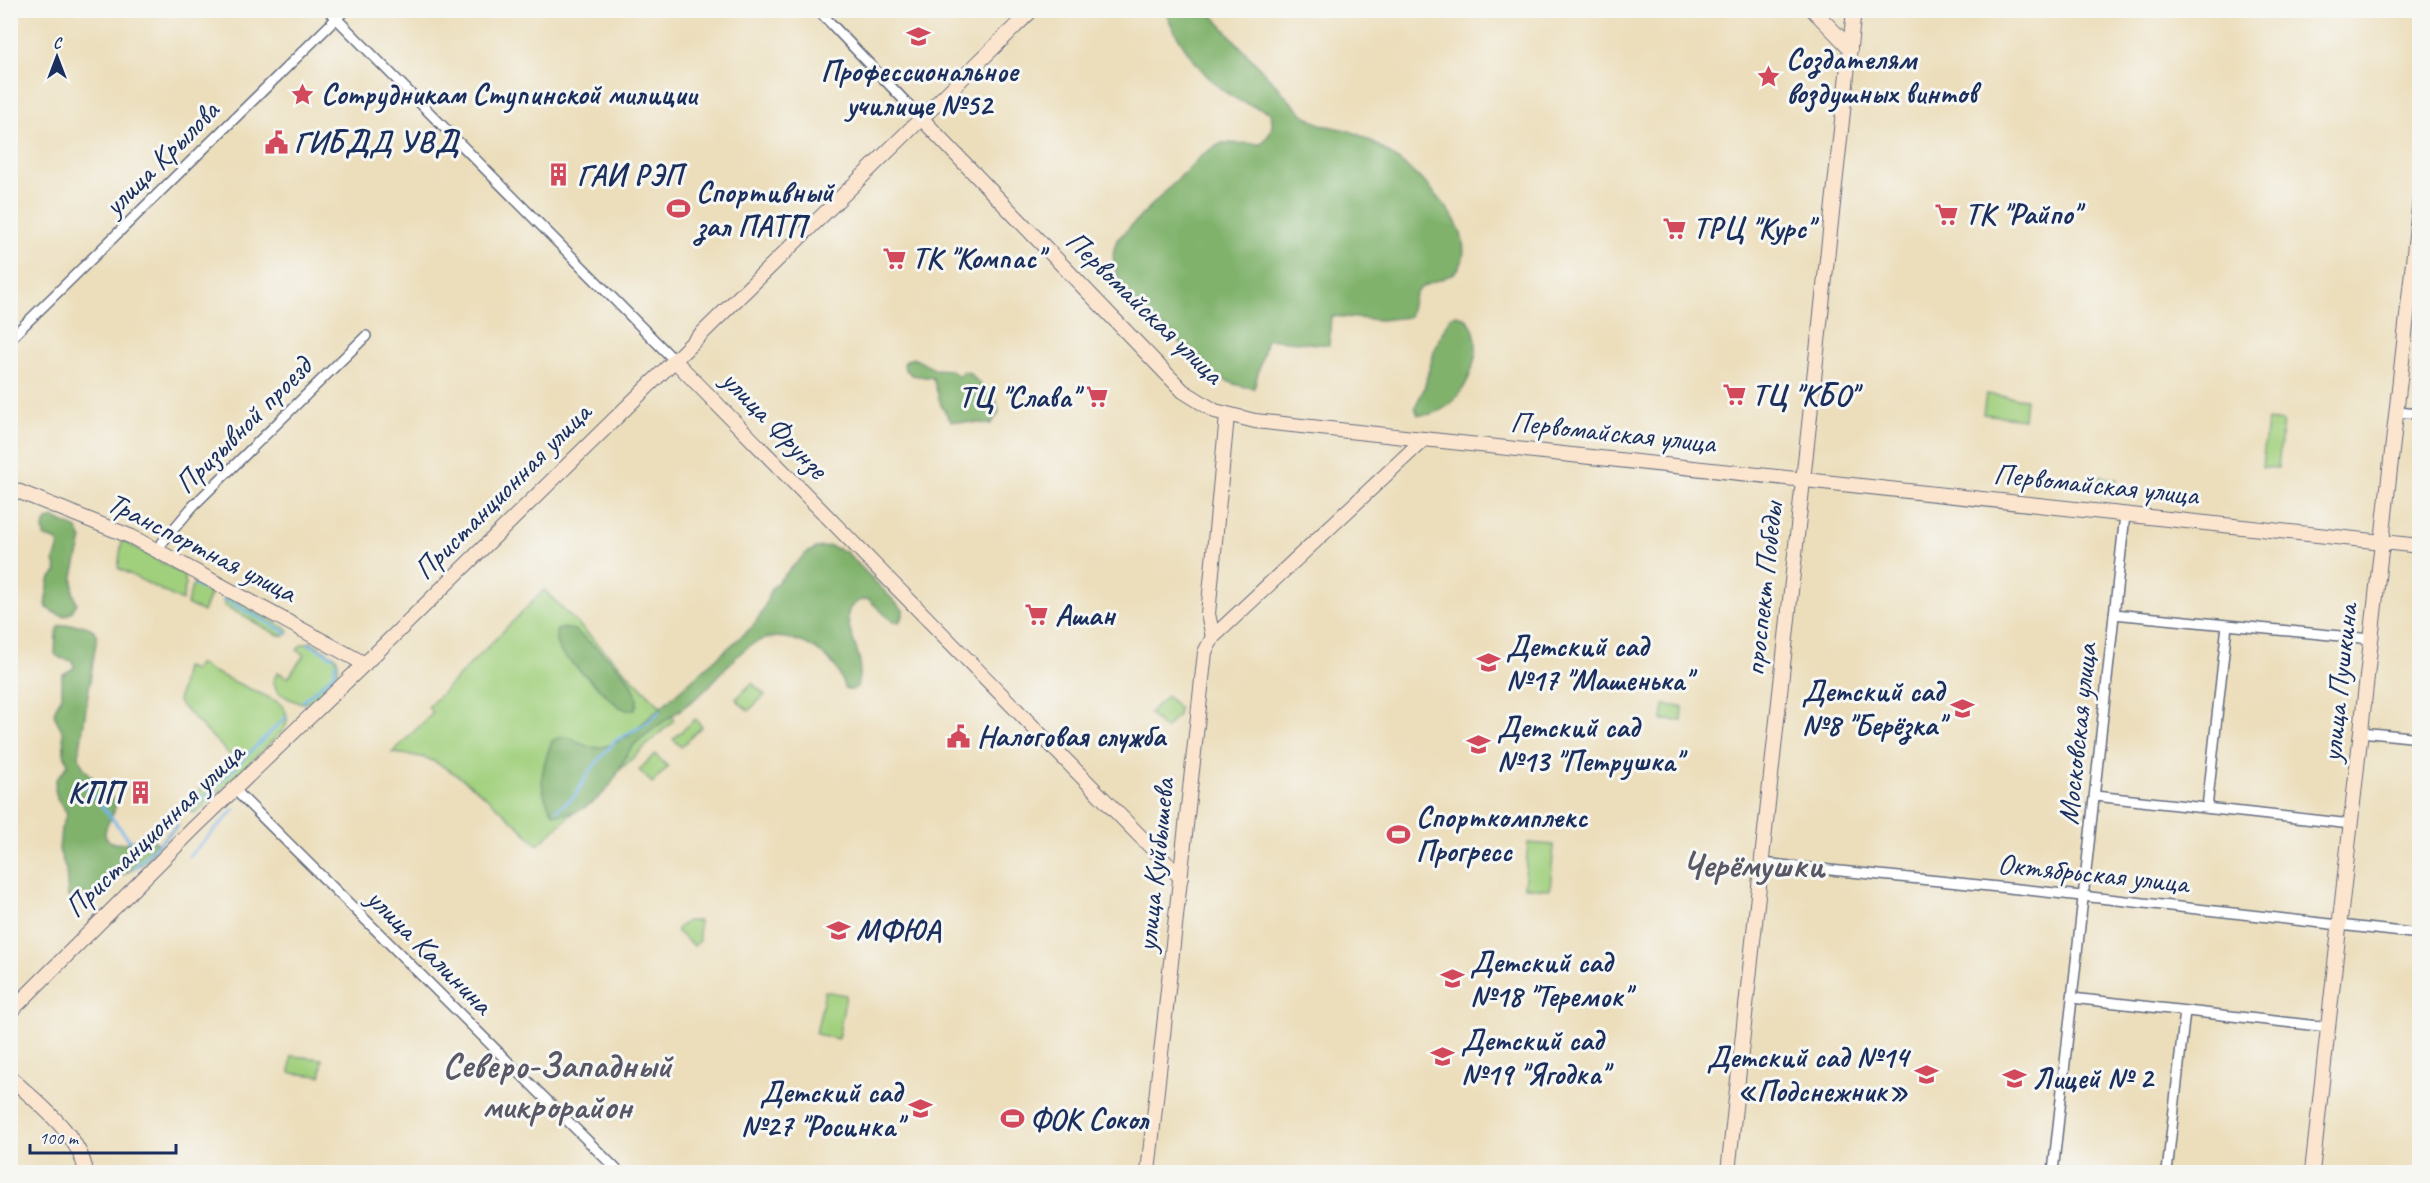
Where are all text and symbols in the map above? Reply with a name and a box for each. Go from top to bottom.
school or university icon: Профессиональное училище №52 [906,24,932,50]
north arrow [27,27,87,87]
text: С [53,33,63,53]
place label: Создателям воздушных винтов [1786,40,1982,113]
place label: Профессиональное училище №52 [821,52,1020,124]
place icon: Создателям воздушных винтов [1755,63,1781,89]
place label: Сотрудникам Ступинской милиции [321,75,698,114]
place icon: Сотрудникам Ступинской милиции [290,81,316,107]
street label: улица Крылова [94,91,228,225]
place label: ГИБДД УВД [294,123,460,161]
public building icon: ГИБДД УВД [263,129,289,155]
place label: ГАИ РЭП [577,156,688,194]
building icon: ГАИ РЭП [546,162,572,188]
place label: Спортивный зал ПАТП [693,173,836,246]
place label: ТК "Райпо" [1965,195,2086,233]
sports icon: Спортивный зал ПАТП [665,196,691,222]
supermarket icon: ТК "Райпо" [1934,201,1960,227]
place label: ТРЦ "Курс" [1693,209,1820,247]
supermarket icon: ТРЦ "Курс" [1662,215,1688,241]
street label: Первомайская улица [1058,222,1234,393]
place label: ТК "Компас" [912,239,1050,277]
supermarket icon: ТК "Компас" [881,245,907,271]
street label: Призывной проезд [166,347,321,502]
street label: улица Фрунзе [712,360,838,488]
place label: ТЦ "КБО" [1752,376,1864,414]
place label: ТЦ "Слава" [959,378,1085,416]
supermarket icon: ТЦ "КБО" [1721,382,1747,408]
supermarket icon: ТЦ "Слава" [1083,384,1109,410]
street label: Пристанционная улица [405,392,601,588]
street label: Первомайская улица [1509,402,1719,462]
street label: Первомайская улица [1992,454,2202,514]
street label: Транспортная улица [101,483,305,612]
street label: проспект Победы [1735,498,1791,678]
place label: Ашан [1055,596,1116,634]
street label: улица Пушкина [2312,600,2366,766]
supermarket icon: Ашан [1024,602,1050,628]
place label: Детский сад №17 "Машенька" [1506,627,1698,699]
street label: Московская улица [2049,640,2106,826]
school or university icon: Детский сад №17 "Машенька" [1475,650,1501,676]
place label: Детский сад №8 "Берёзка" [1802,672,1951,745]
school or university icon: Детский сад №8 "Берёзка" [1949,695,1975,721]
place label: Детский сад №13 "Петрушка" [1497,708,1689,781]
place label: Налоговая служба [977,717,1168,755]
public building icon: Налоговая служба [946,723,972,749]
school or university icon: Детский сад №13 "Петрушка" [1466,731,1492,757]
street label: Пристанционная улица [56,733,254,925]
place label: КПП [68,773,128,811]
street label: улица Куйбышева [1127,775,1183,955]
building icon: КПП [128,779,154,805]
place label: Спорткомплекс Прогресс [1416,798,1588,870]
sports icon: Спорткомплекс Прогресс [1385,821,1411,847]
district label: Черёмушки [1682,842,1826,888]
street label: Октябрьская улица [1996,844,2193,902]
street label: улица Калинина [357,878,503,1024]
place label: МФЮА [856,911,942,949]
school or university icon: МФЮА [825,917,851,943]
place label: Детский сад №18 "Теремок" [1470,943,1637,1015]
school or university icon: Детский сад №18 "Теремок" [1439,966,1465,992]
place label: Детский сад №19 "Ягодка" [1461,1021,1615,1093]
place label: Детский сад №14 «Подснежник» [1707,1038,1911,1110]
district label: Северо-Западный микрорайон [442,1042,674,1129]
school or university icon: Детский сад №19 "Ягодка" [1430,1044,1456,1070]
place label: Лицей № 2 [2032,1059,2155,1097]
school or university icon: Детский сад №14 «Подснежник» [1913,1061,1939,1087]
school or university icon: Лицей № 2 [2001,1065,2027,1091]
place label: Детский сад №27 "Росинка" [741,1073,909,1145]
school or university icon: Детский сад №27 "Росинка" [907,1096,933,1122]
place label: ФОК Сокол [1030,1100,1150,1138]
sports icon: ФОК Сокол [999,1106,1025,1132]
scale bar [30,1117,176,1155]
text: 100 m [39,1127,80,1149]

